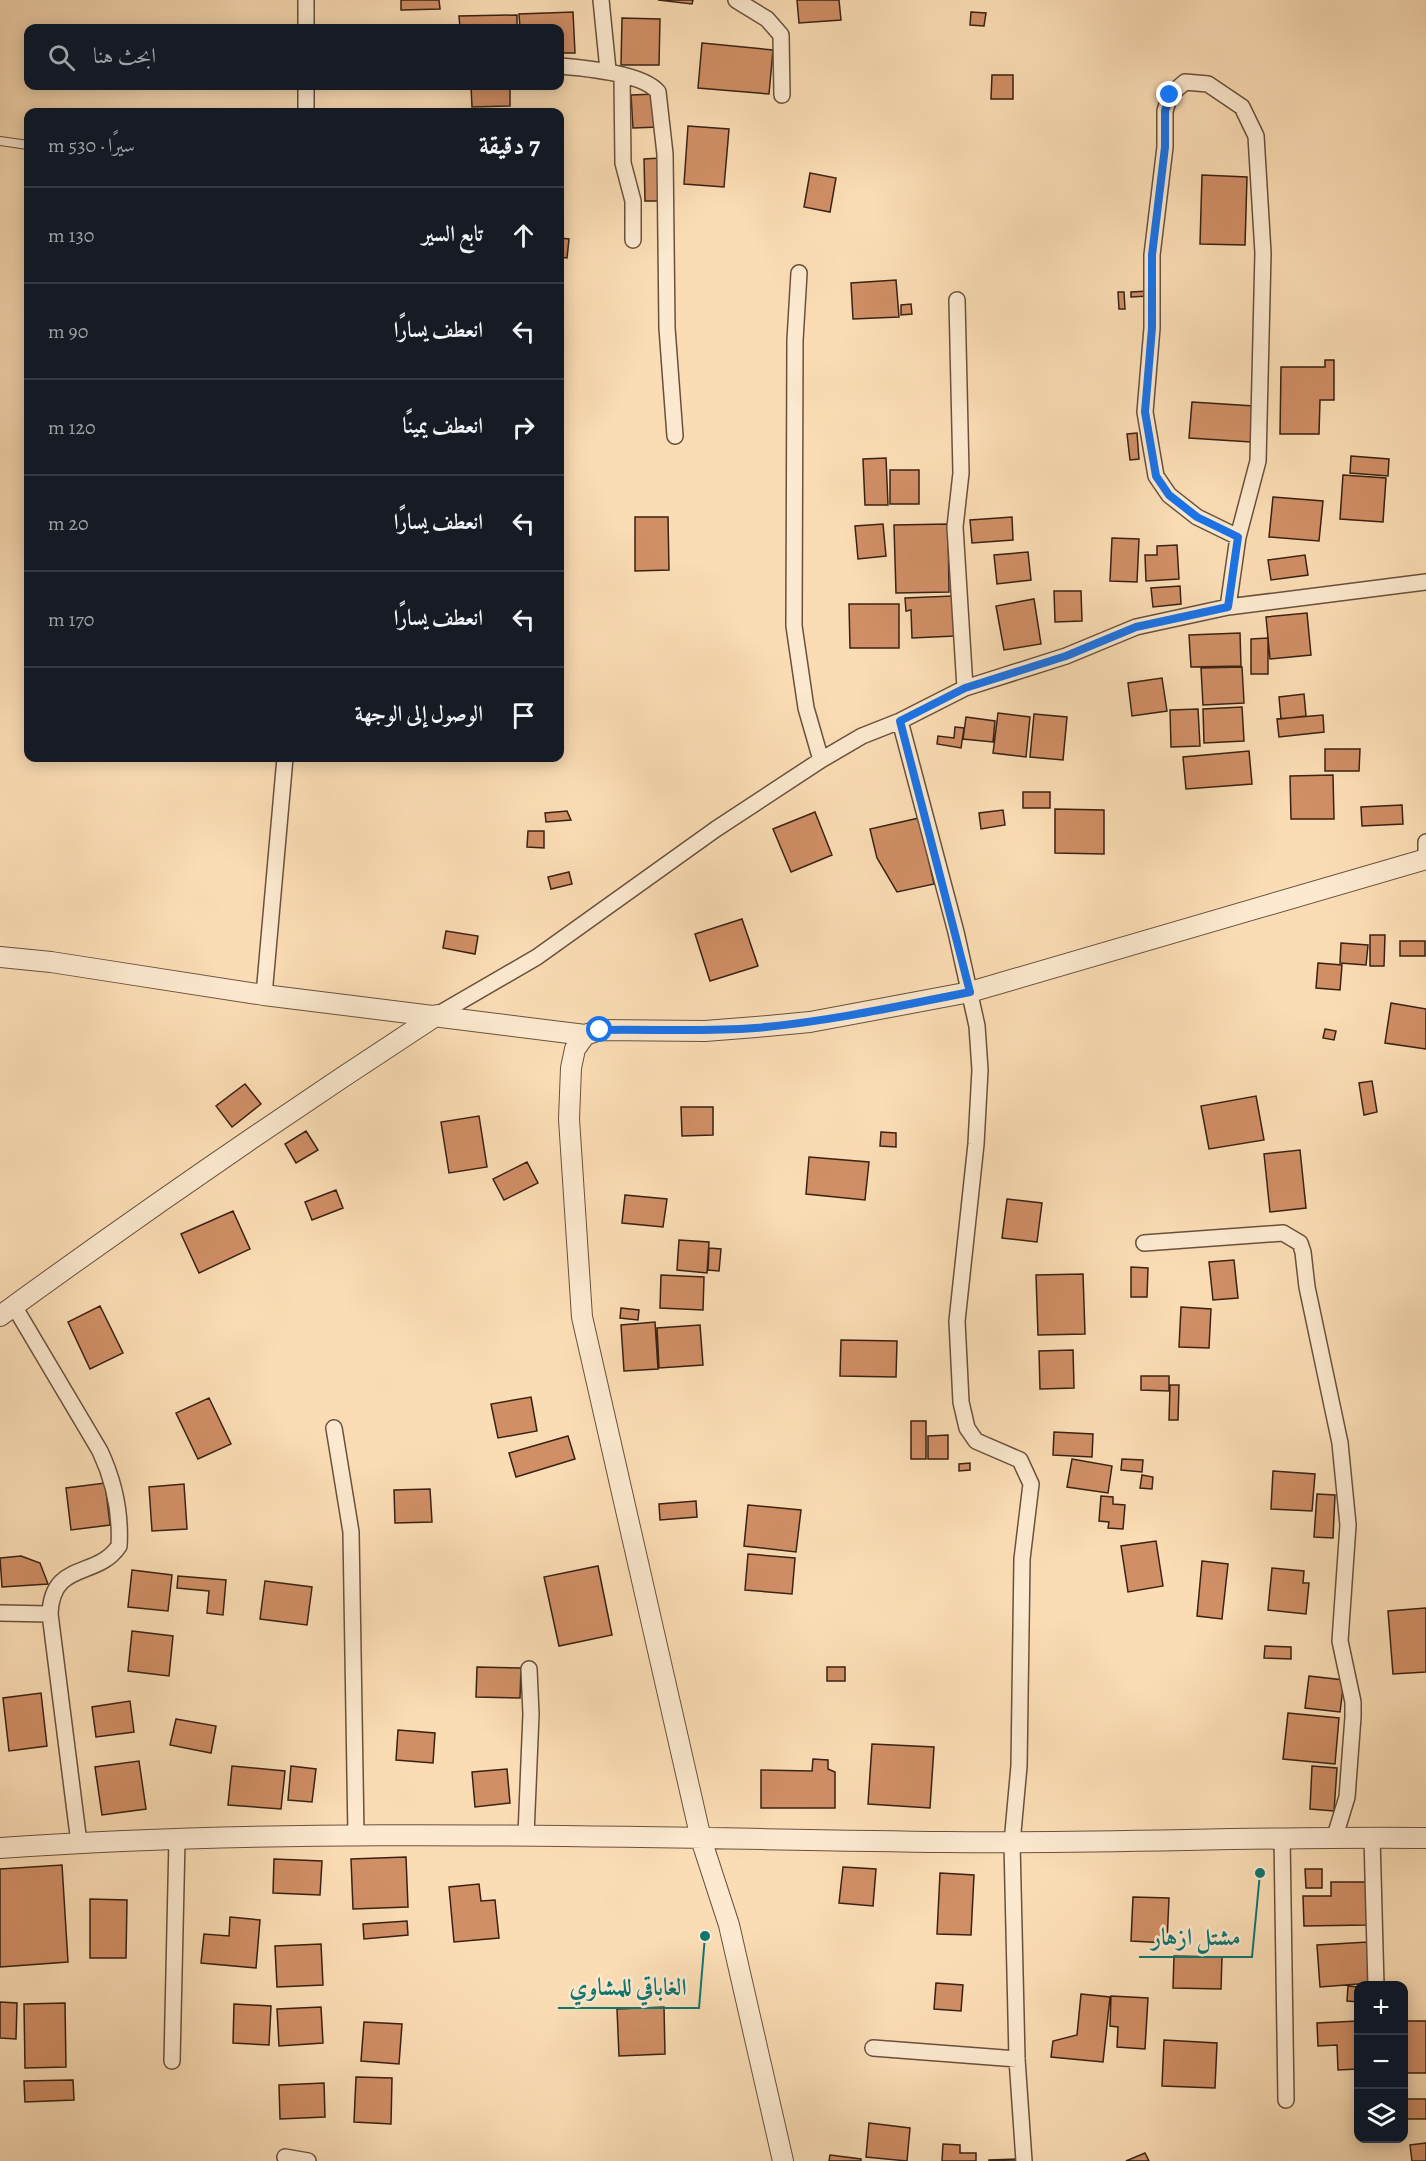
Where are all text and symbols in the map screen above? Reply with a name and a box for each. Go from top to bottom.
search box [24,24,564,90]
icon: search [45,41,78,74]
text: ابحث هنا [93,41,156,71]
route end [1156,81,1182,107]
text: 7 دقيقة [479,128,540,163]
text: سيرًا · 530 m [48,132,135,159]
text: تابع السير [422,219,483,249]
icon: ahead [507,219,540,252]
text: 130 m [48,222,94,249]
text: انعطف يسارًا [394,315,483,345]
icon: left [507,315,540,348]
text: 90 m [48,318,88,345]
text: انعطف يمينًا [403,411,483,441]
icon: right [507,411,540,444]
text: 120 m [48,414,96,441]
text: انعطف يسارًا [394,507,483,537]
icon: left [507,507,540,540]
text: 20 m [48,510,89,537]
text: انعطف يسارًا [394,603,483,633]
icon: left [507,603,540,636]
text: 170 m [48,606,95,633]
text: الوصول إلى الوجهة [355,699,483,729]
icon: arrive [507,699,540,732]
route start [586,1016,612,1042]
callout: مشتل ازهار [1139,1915,1252,1957]
text: مشتل ازهار [1148,1921,1241,1954]
callout: الغاباقي للمشاوي [558,1966,699,2008]
text: الغاباقي للمشاوي [569,1971,687,2006]
map controls [1354,1981,1408,2143]
button: + [1354,1981,1408,2035]
button: − [1354,2035,1408,2089]
button: layers [1354,2089,1408,2143]

